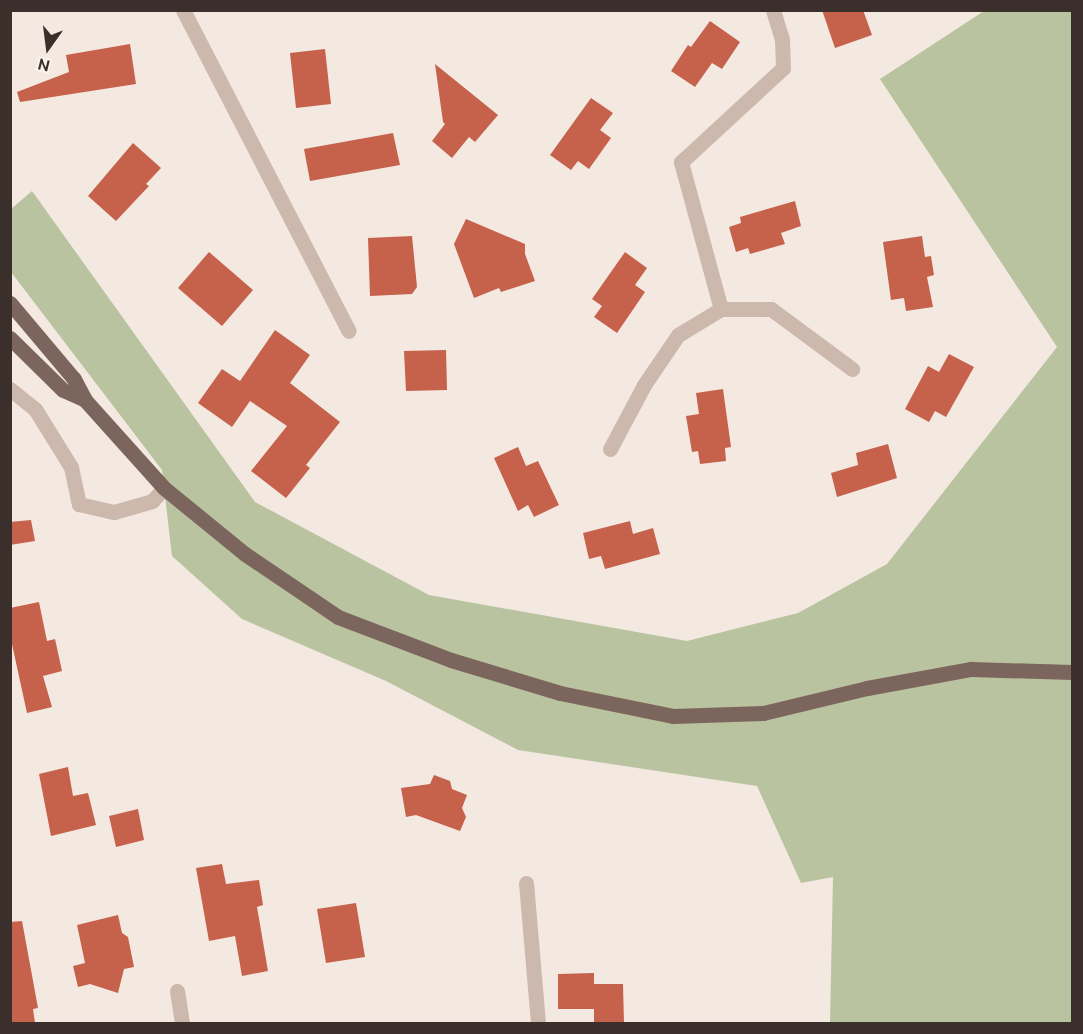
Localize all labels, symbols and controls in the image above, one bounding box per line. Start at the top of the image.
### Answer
north arrow [18,18,78,78]
text: N [36,55,52,76]

